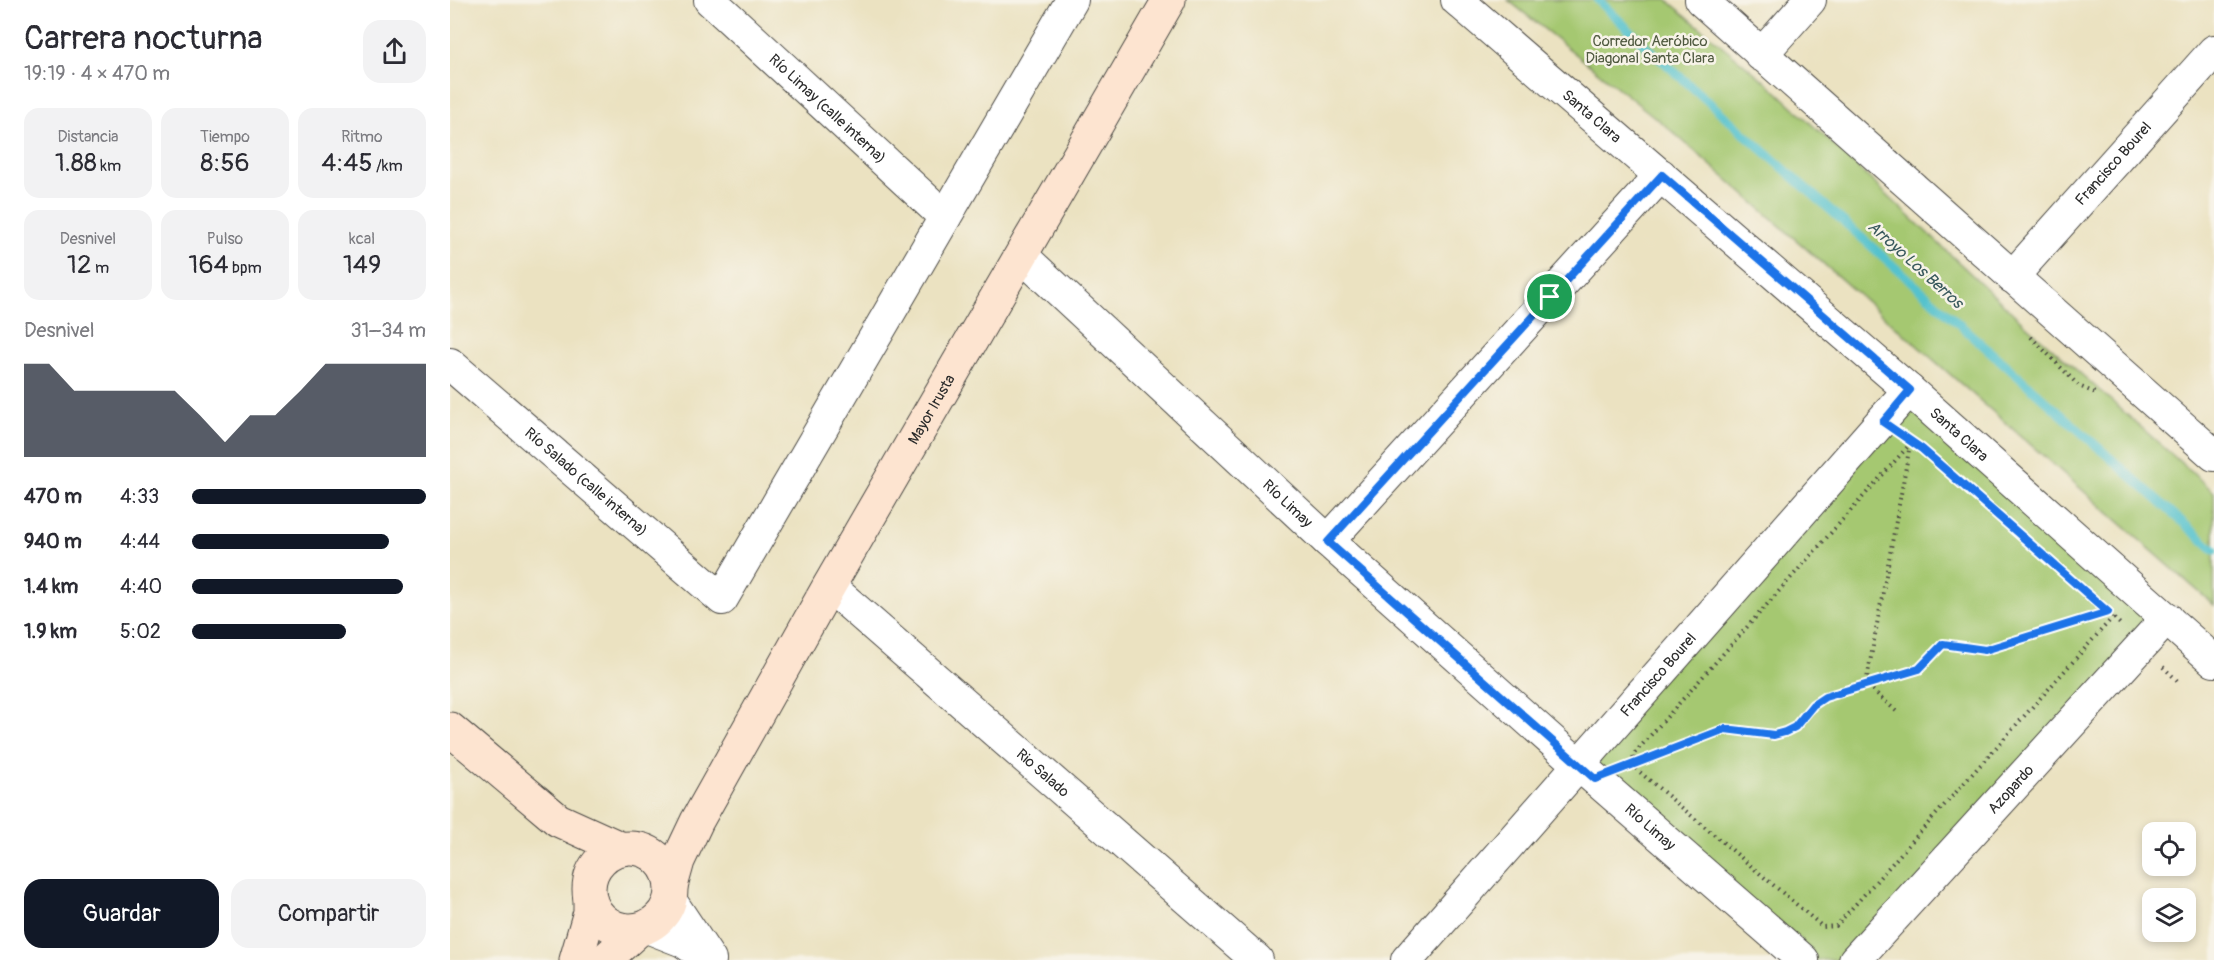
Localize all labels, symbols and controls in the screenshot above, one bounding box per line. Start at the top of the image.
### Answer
text: Carrera nocturna [24,18,263,59]
button: share [363,20,426,83]
park label: Corredor Aeróbico Diagonal Santa Clara [1586,32,1714,68]
street label: Río Limay (calle interna) [765,50,890,168]
text: 19:19 · 4 × 470 m [24,61,170,86]
street label: Santa Clara [1558,86,1625,147]
street label: Francisco Bourel [2071,118,2156,210]
text: Distancia [58,127,118,147]
text: Tiempo [200,127,250,147]
text: Ritmo [341,127,383,147]
text: 1.88 [55,147,97,179]
text: 8:56 [200,147,250,179]
text: 4:45 [321,147,373,179]
text: km [97,156,121,176]
text: /km [373,156,403,176]
water label: Arroyo Los Berros [1864,217,1968,314]
text: Desnivel [60,229,116,249]
text: Pulso [207,229,243,249]
text: kcal [349,229,375,249]
text: 12 [67,249,92,281]
text: 164 [188,249,229,281]
text: 149 [343,249,381,281]
text: m [92,258,109,278]
text: bpm [229,258,262,278]
pin [1524,271,1575,322]
icon: arrive [1533,280,1566,313]
text: Desnivel [24,318,94,343]
text: 31–34 m [350,318,426,343]
street label: Mayor Irusta [904,371,960,448]
street label: Santa Clara [1925,404,1992,466]
street label: Río Salado (calle interna) [520,424,651,540]
street label: Río Limay [1258,476,1317,532]
text: 470 m [24,484,82,509]
text: 4:33 [120,484,159,509]
text: 940 m [24,529,82,554]
text: 4:44 [120,529,160,554]
text: 1.4 km [24,574,78,599]
text: 4:40 [120,574,162,599]
text: 1.9 km [24,619,77,644]
text: 5:02 [120,619,161,644]
street label: Francisco Bourel [1617,629,1701,721]
street label: Rio Salado [1012,745,1073,801]
street label: Azopardo [1984,761,2038,818]
street label: Río Limay [1620,800,1680,855]
map controls [2142,822,2196,942]
button: locate [2142,822,2196,876]
button: Guardar [24,879,219,948]
button: Compartir [231,879,426,948]
button: layers [2142,888,2196,942]

